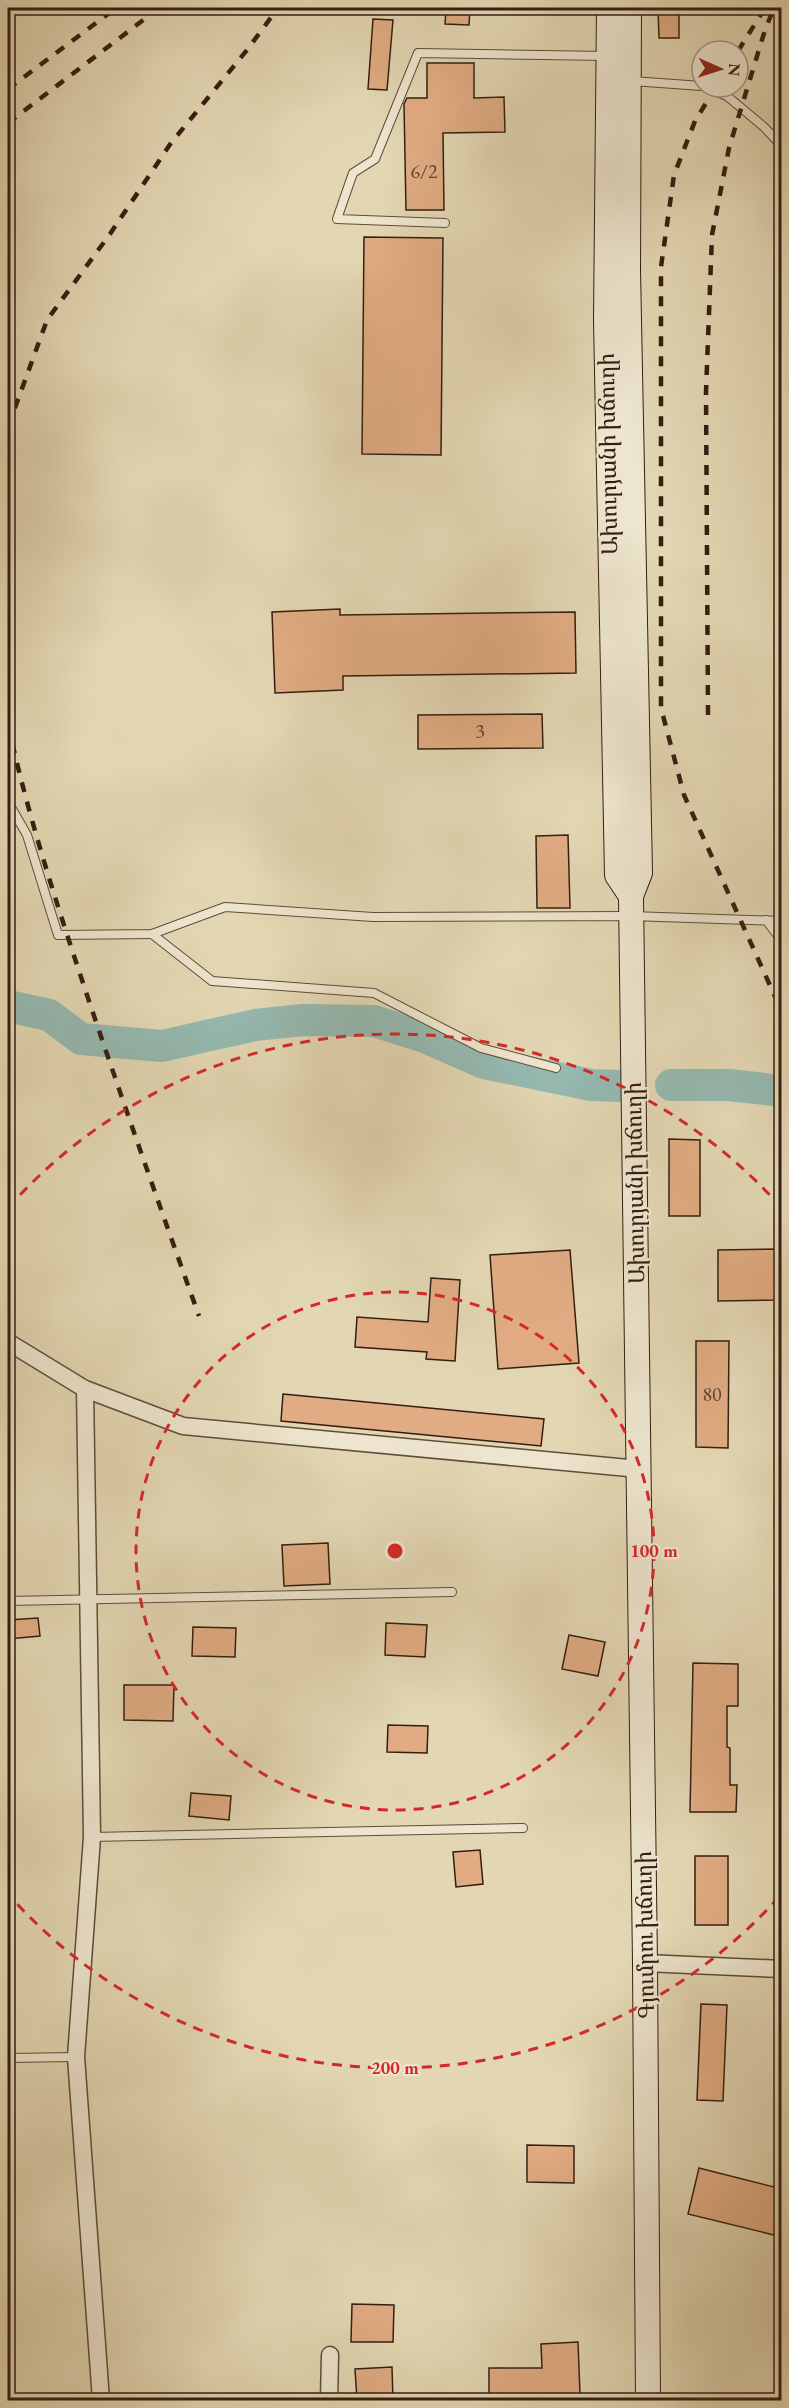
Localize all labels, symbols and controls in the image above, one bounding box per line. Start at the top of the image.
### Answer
north arrow [690,39,750,99]
text: N [724,63,745,77]
house number: 6/2 [410,158,438,184]
street label: Ախուրյանի խճուղի [592,353,624,555]
house number: 3 [475,718,485,744]
street label: Ախուրյանի խճուղի [619,1082,651,1284]
house number: 80 [702,1381,722,1407]
text: 100 m [630,1539,678,1562]
centre of rings [385,1541,405,1561]
street label: Գյումրու խճուղի [629,1851,661,2019]
text: 200 m [371,2056,419,2079]

